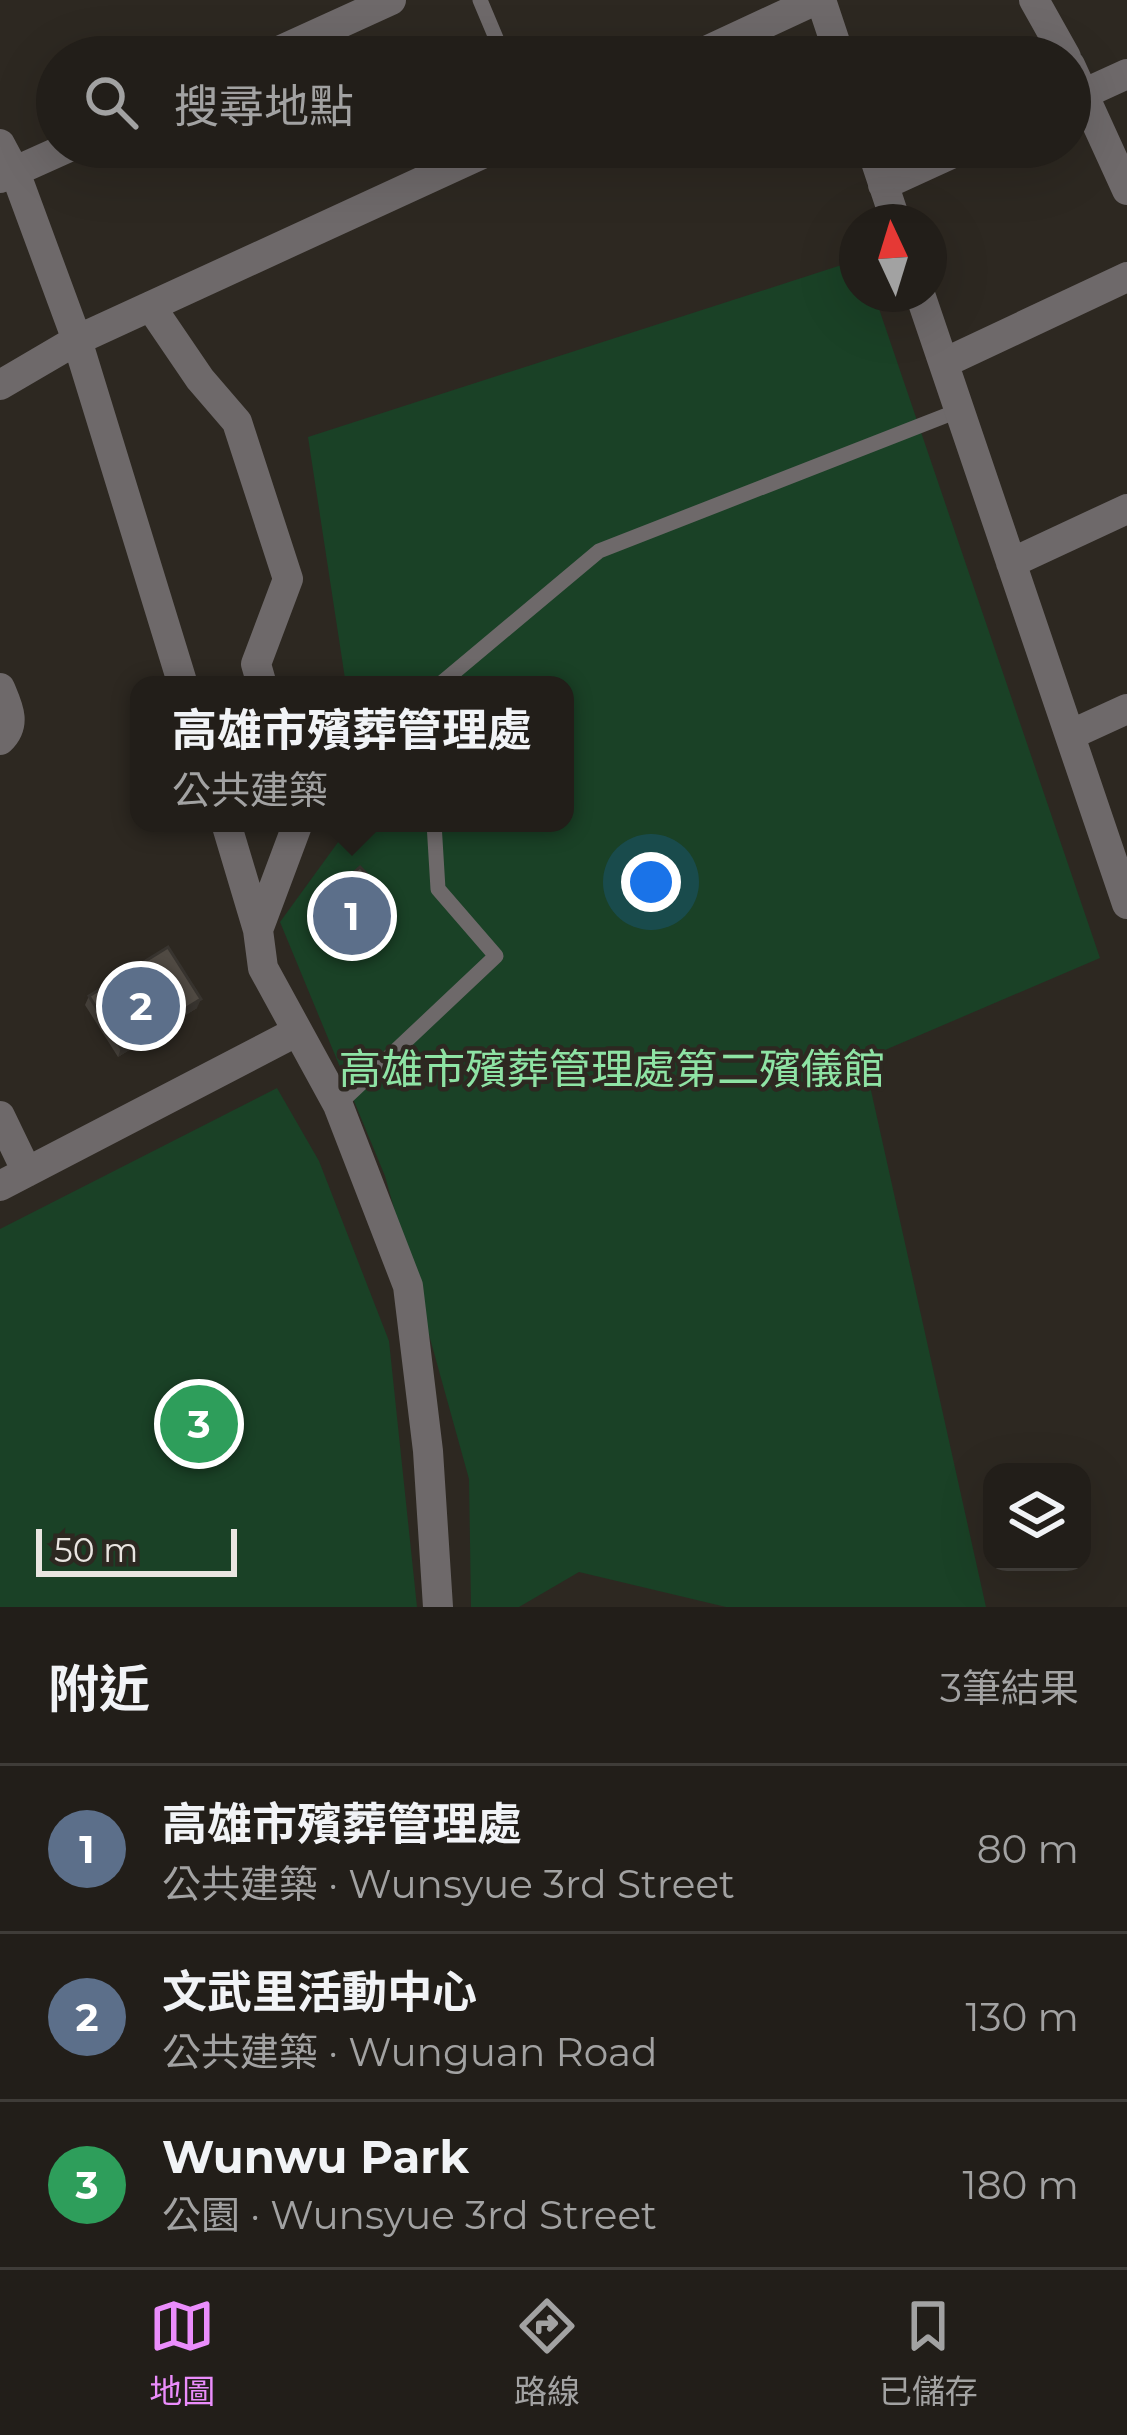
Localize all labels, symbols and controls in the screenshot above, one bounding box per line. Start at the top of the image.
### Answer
search box [36,36,1091,168]
icon: search [78,69,144,135]
text: 搜尋地點 [174,78,354,133]
north arrow [839,204,947,312]
popup [130,676,574,832]
text: 高雄市殯葬管理處 [172,702,532,757]
text: 公共建築 [172,766,328,814]
your location [621,852,681,912]
pin: 1 [313,871,391,961]
pin: 2 [102,961,180,1051]
park label: 高雄市殯葬管理處第二殯儀館 [339,1043,885,1095]
pin: 3 [160,1379,238,1469]
map controls [983,1463,1091,1571]
button: layers [983,1463,1091,1571]
scale bar [36,1523,237,1576]
text: 50 m [54,1530,138,1570]
text: 附近 [48,1658,150,1720]
text: 3筆結果 [940,1664,1079,1712]
text: 高雄市殯葬管理處 [162,1796,522,1851]
text: 1 [79,1825,95,1873]
text: 80 m [977,1825,1079,1873]
text: 公共建築 · Wunsyue 3rd Street [162,1860,735,1908]
text: 文武里活動中心 [162,1964,477,2019]
text: 2 [75,1993,99,2041]
text: 130 m [966,1993,1079,2041]
text: 公共建築 · Wunguan Road [162,2028,657,2076]
text: Wunwu Park [162,2129,469,2184]
text: 3 [75,2161,99,2209]
text: 180 m [963,2161,1079,2209]
text: 公園 · Wunsyue 3rd Street [162,2191,657,2239]
tab: 地圖 [149,2293,215,2413]
tab: 路線 [514,2293,580,2413]
tab: 已儲存 [879,2293,978,2413]

